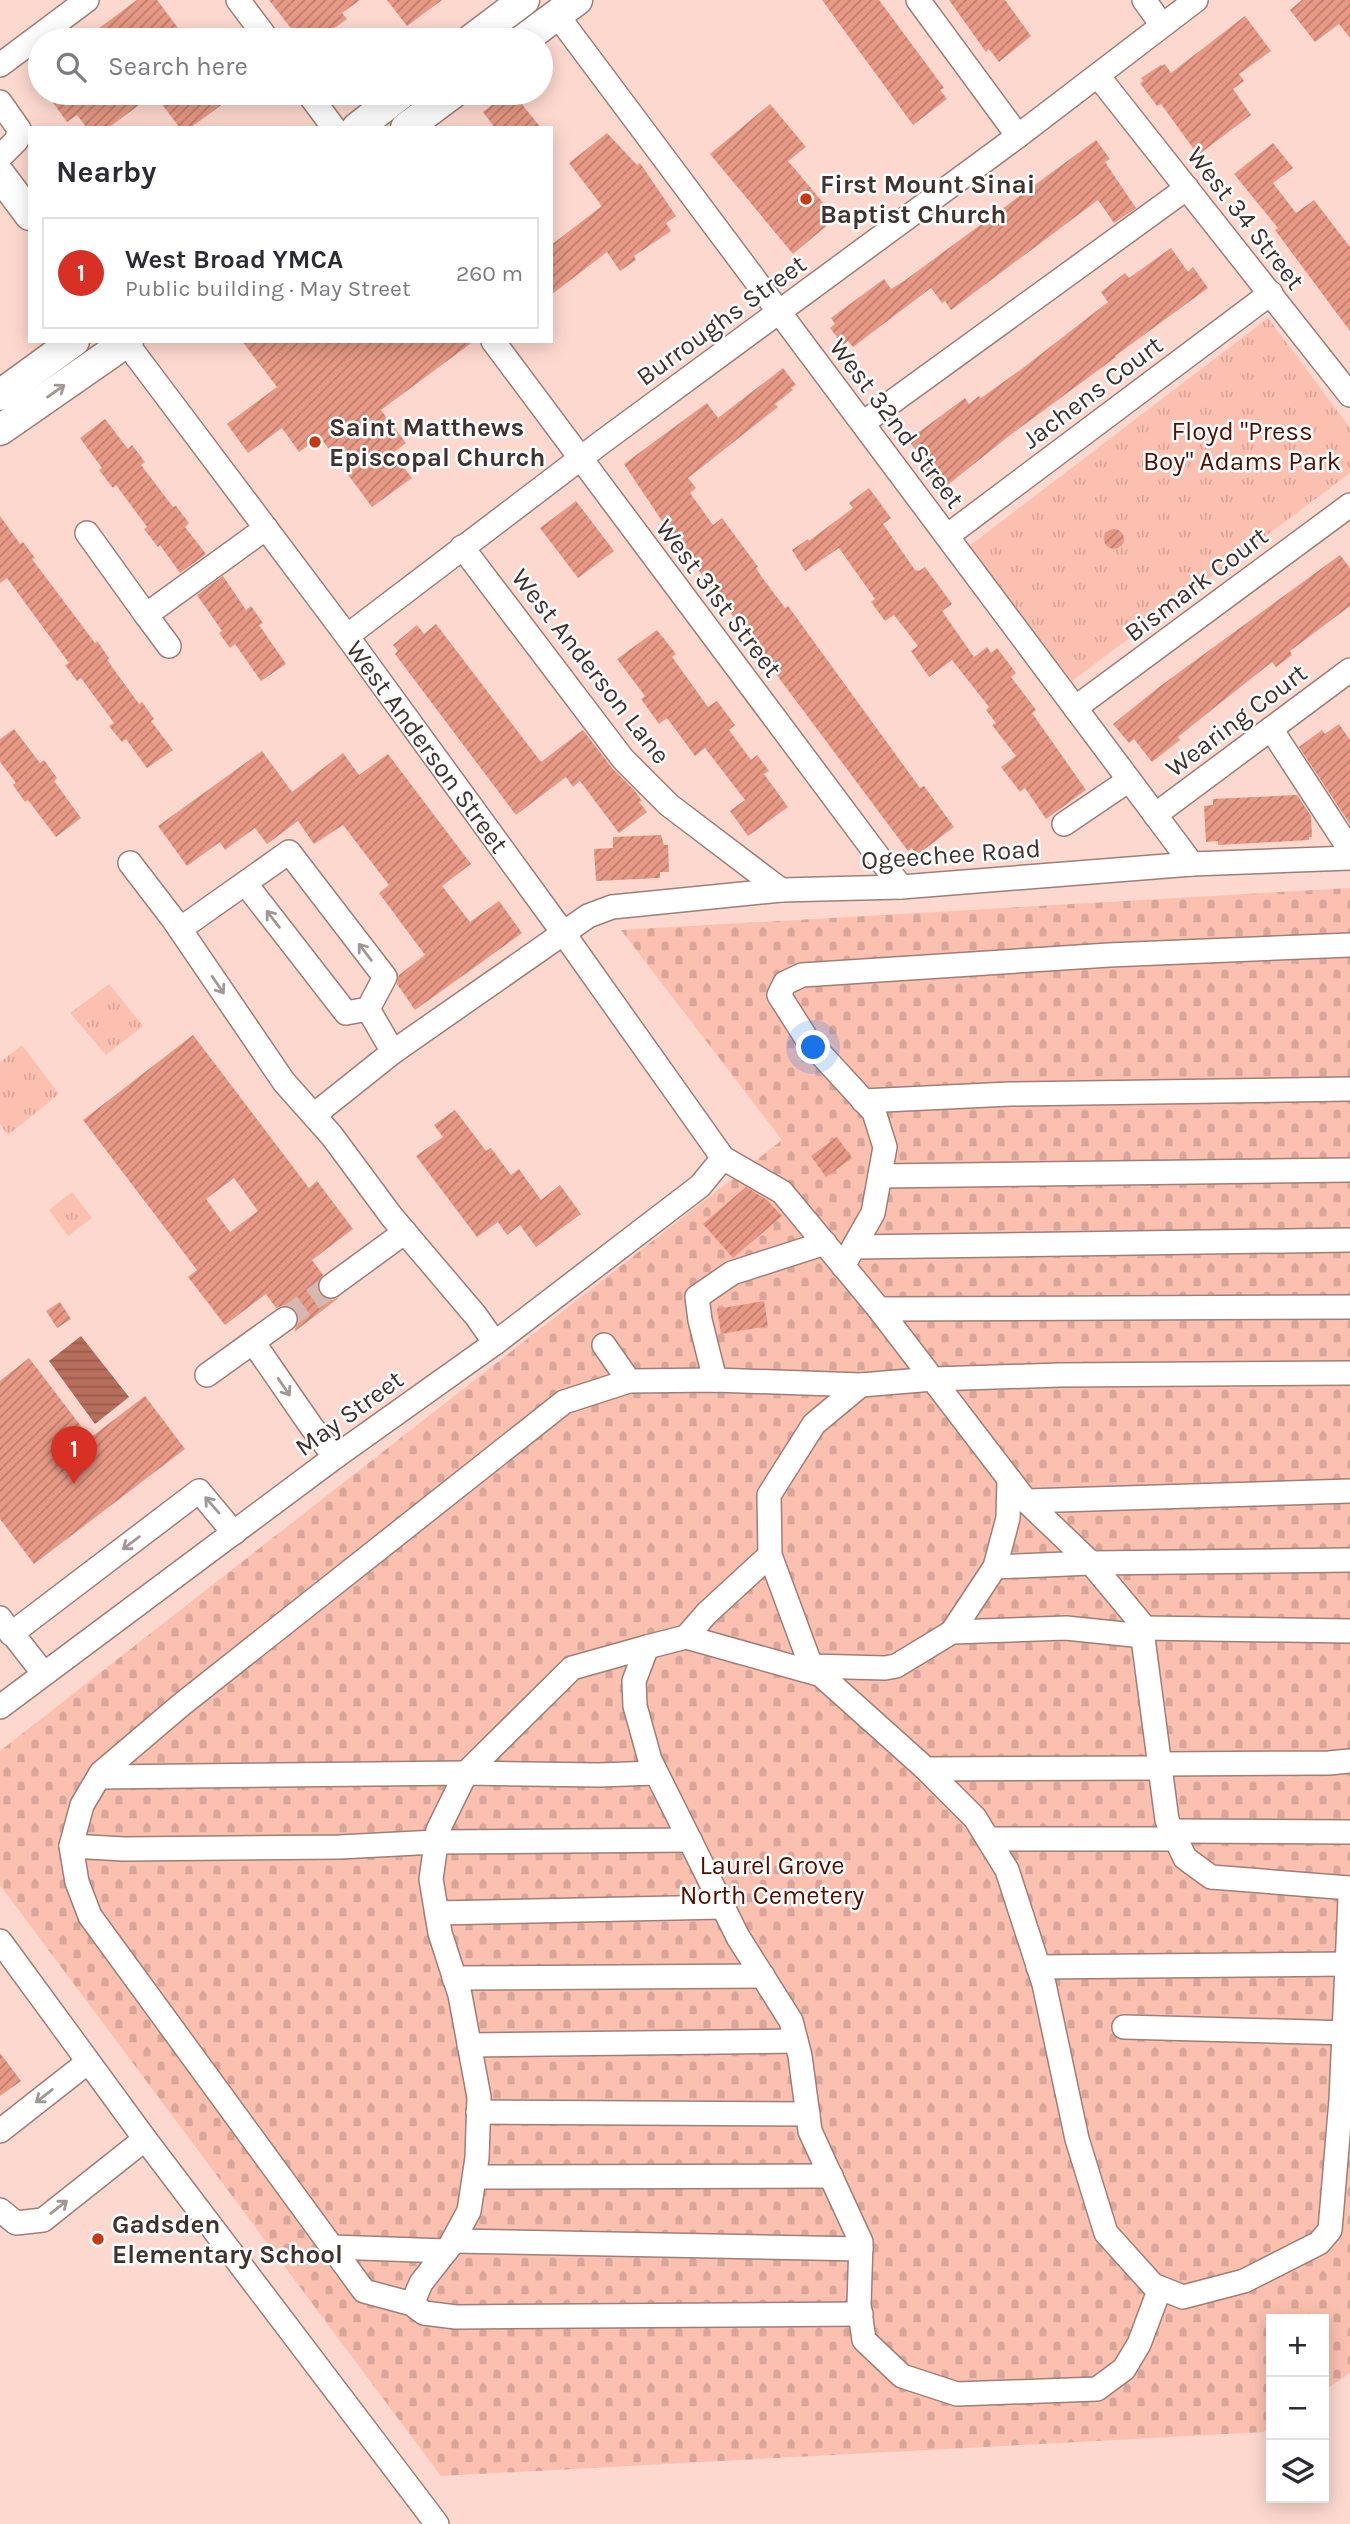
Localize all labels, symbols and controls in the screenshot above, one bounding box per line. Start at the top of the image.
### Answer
search box [28,28,553,105]
icon: search [52,48,90,86]
text: Search here [108,51,248,82]
street label: West 34 Street [1180,141,1311,296]
text: Nearby [56,154,156,190]
place label: First Mount Sinai Baptist Church [820,169,1035,230]
marker: First Mount Sinai Baptist Church [798,191,814,207]
text: West Broad YMCA [125,244,343,275]
street label: Burroughs Street [630,248,812,392]
text: 1 [77,260,85,287]
text: 260 m [456,260,523,287]
text: Public building · May Street [125,275,411,302]
street label: Jachens Court [1016,329,1169,455]
street label: West 32nd Street [823,332,971,514]
one-way arrow [46,384,65,398]
place label: Saint Matthews Episcopal Church [329,412,546,473]
park label: Floyd "Press Boy" Adams Park [1143,416,1341,477]
marker: Saint Matthews Episcopal Church [307,434,323,450]
street label: West 31st Street [649,513,788,684]
street label: Bismark Court [1118,520,1274,648]
street label: West Anderson Lane [505,562,677,770]
street label: West Anderson Street [339,635,515,859]
street label: Wearing Court [1160,657,1313,784]
street label: Ogeechee Road [860,833,1042,876]
one-way arrow [265,910,280,928]
one-way arrow [358,943,373,962]
one-way arrow [211,975,225,994]
your location [796,1030,830,1064]
street label: May Street [289,1364,410,1463]
one-way arrow [277,1377,291,1396]
pin: 1 [51,1426,97,1484]
one-way arrow [204,1496,220,1514]
one-way arrow [122,1535,141,1550]
park label: Laurel Grove North Cemetery [680,1850,864,1911]
one-way arrow [35,2089,54,2104]
one-way arrow [49,2200,68,2215]
place label: Gadsden Elementary School [112,2209,343,2270]
marker: Gadsden Elementary School [90,2231,106,2247]
map controls [1266,2314,1329,2503]
button: + [1266,2314,1329,2377]
button: − [1266,2377,1329,2440]
button: layers [1266,2440,1329,2503]

